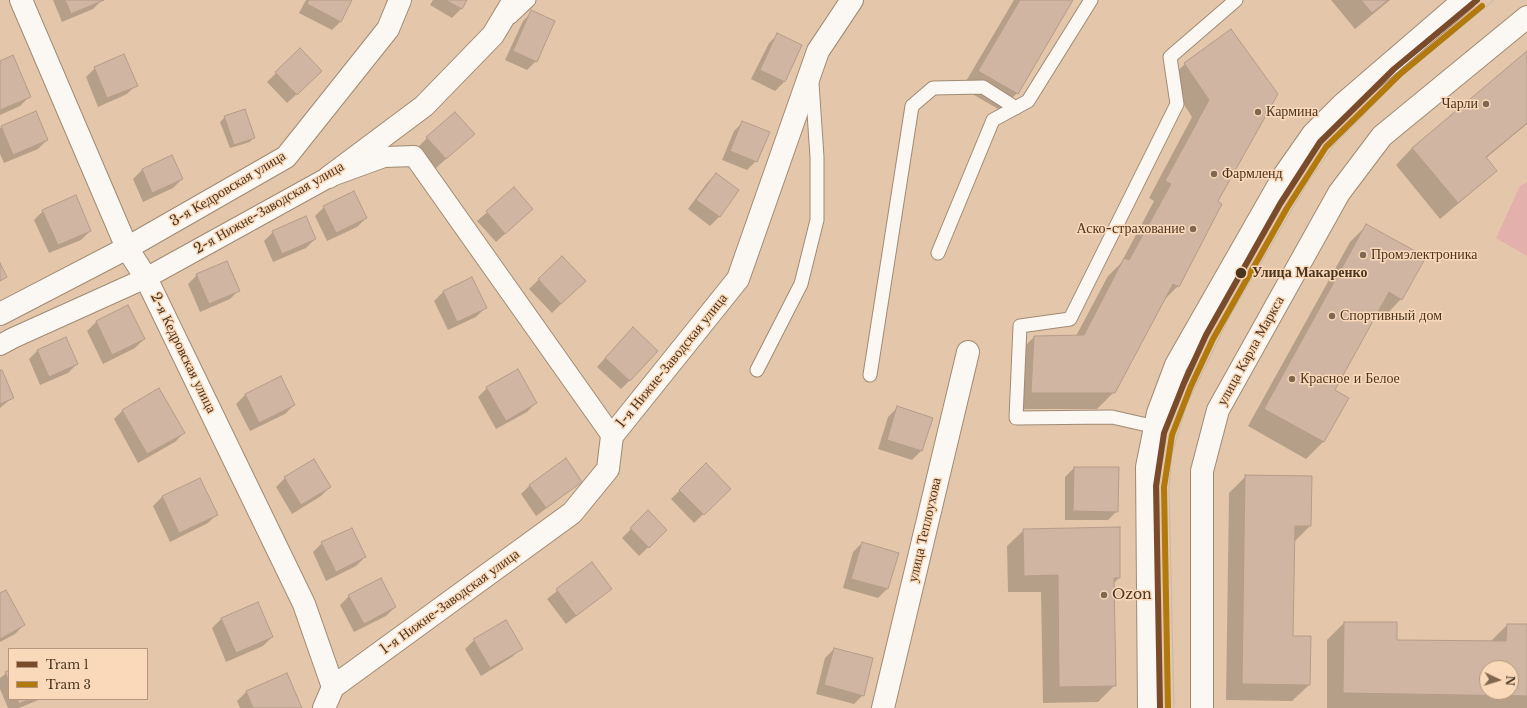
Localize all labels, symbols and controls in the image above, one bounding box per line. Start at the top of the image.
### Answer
place label: Чарли [1441,96,1478,112]
marker: Чарли [1481,99,1491,109]
place label: Кармина [1266,104,1318,120]
marker: Кармина [1253,107,1263,117]
street label: 3-я Кедровская улица [167,148,289,230]
street label: 2-я Нижне-Заводская улица [191,158,347,258]
place label: Фармленд [1222,166,1283,182]
marker: Фармленд [1209,169,1219,179]
place label: Аско-страхование [1076,221,1185,237]
marker: Аско-страхование [1188,224,1198,234]
place label: Промэлектроника [1371,247,1478,263]
marker: Промэлектроника [1358,250,1368,260]
place label: Улица Макаренко [1252,265,1367,281]
marker: Улица Макаренко [1234,266,1248,280]
street label: 2-я Кедровская улица [146,290,220,416]
street label: 1-я Нижне-Заводская улица [613,290,731,432]
street label: улица Карла Маркса [1214,293,1288,409]
place label: Спортивный дом [1340,308,1442,324]
marker: Спортивный дом [1327,311,1337,321]
place label: Красное и Белое [1300,371,1400,387]
marker: Красное и Белое [1287,374,1297,384]
street label: улица Теплоухова [905,476,945,584]
street label: 1-я Нижне-Заводская улица [377,546,523,658]
place label: Ozon [1112,587,1152,603]
marker: Ozon [1099,590,1109,600]
legend [8,648,148,700]
text: Tram 1 [46,657,89,672]
north arrow [1479,660,1519,700]
text: N [1503,675,1517,686]
text: Tram 3 [46,677,91,692]

